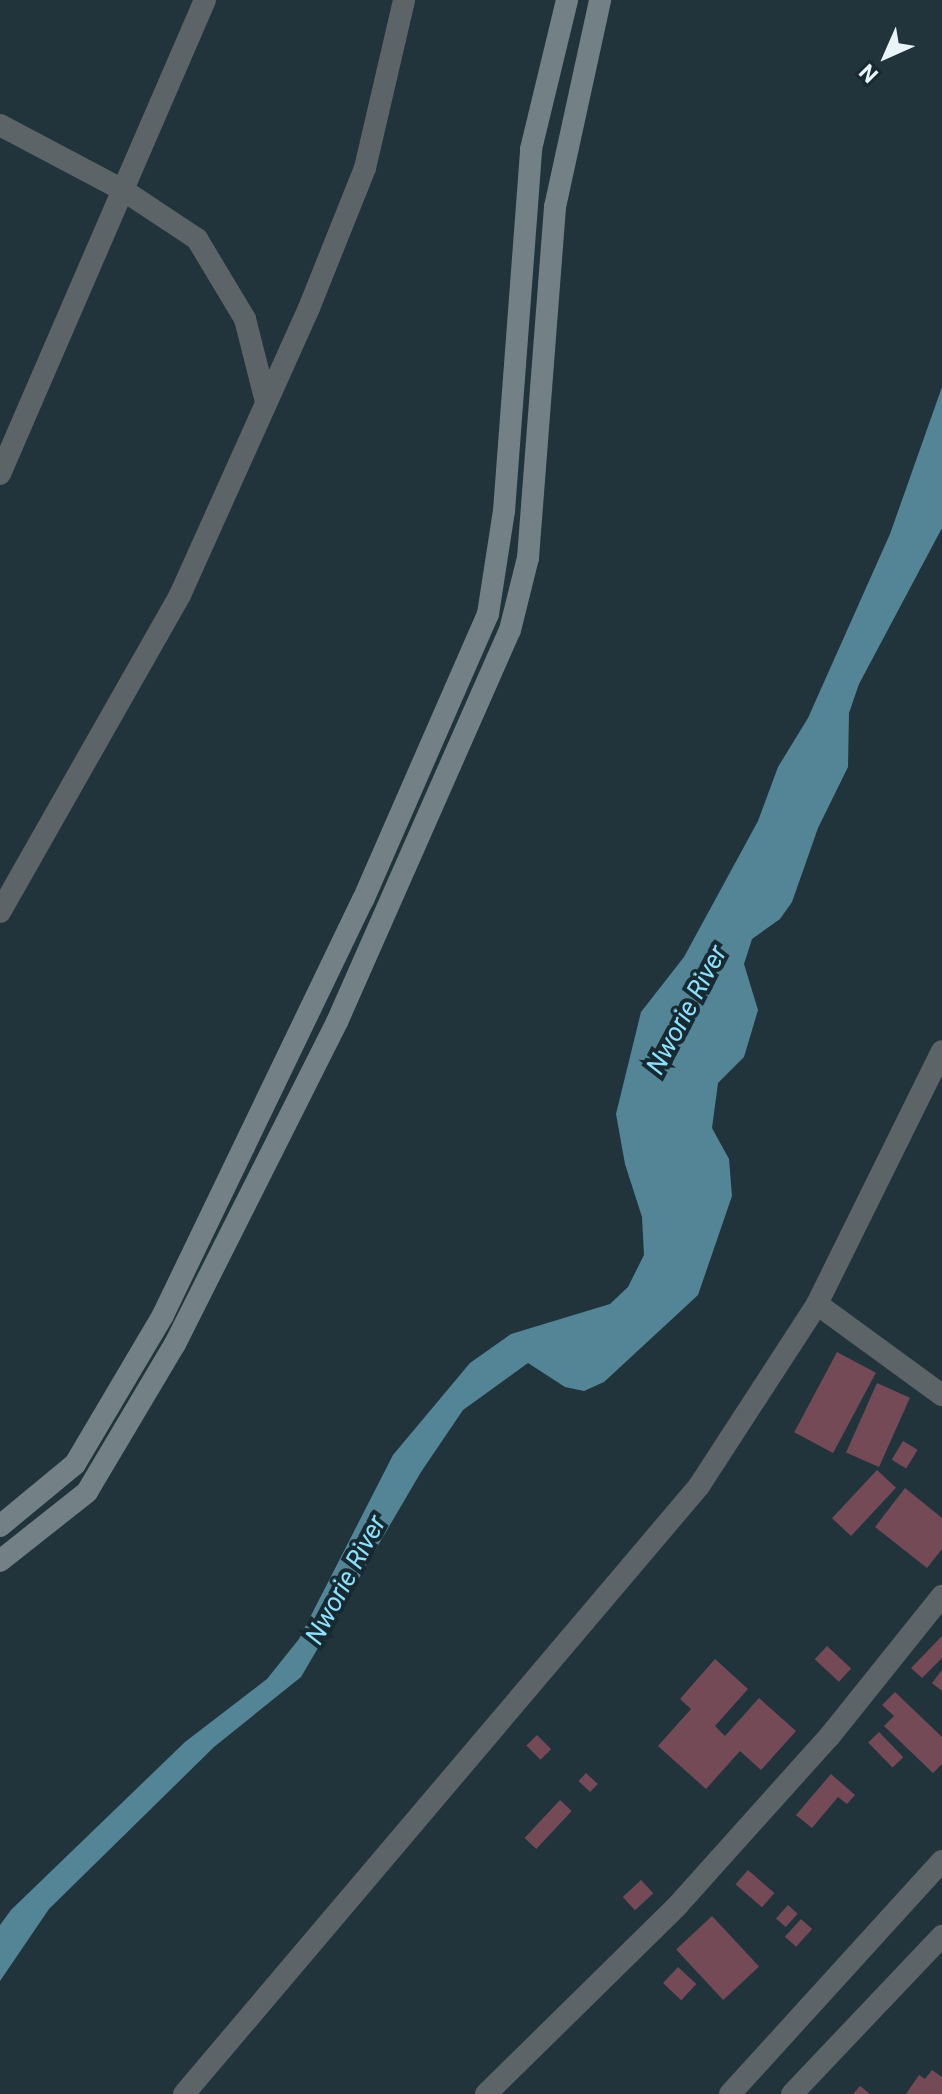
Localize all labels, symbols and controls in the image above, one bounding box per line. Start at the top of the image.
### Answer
north arrow [846,16,926,96]
text: N [854,59,883,88]
water label: Nworie River [640,940,734,1080]
water label: Nworie River [299,1510,393,1650]

